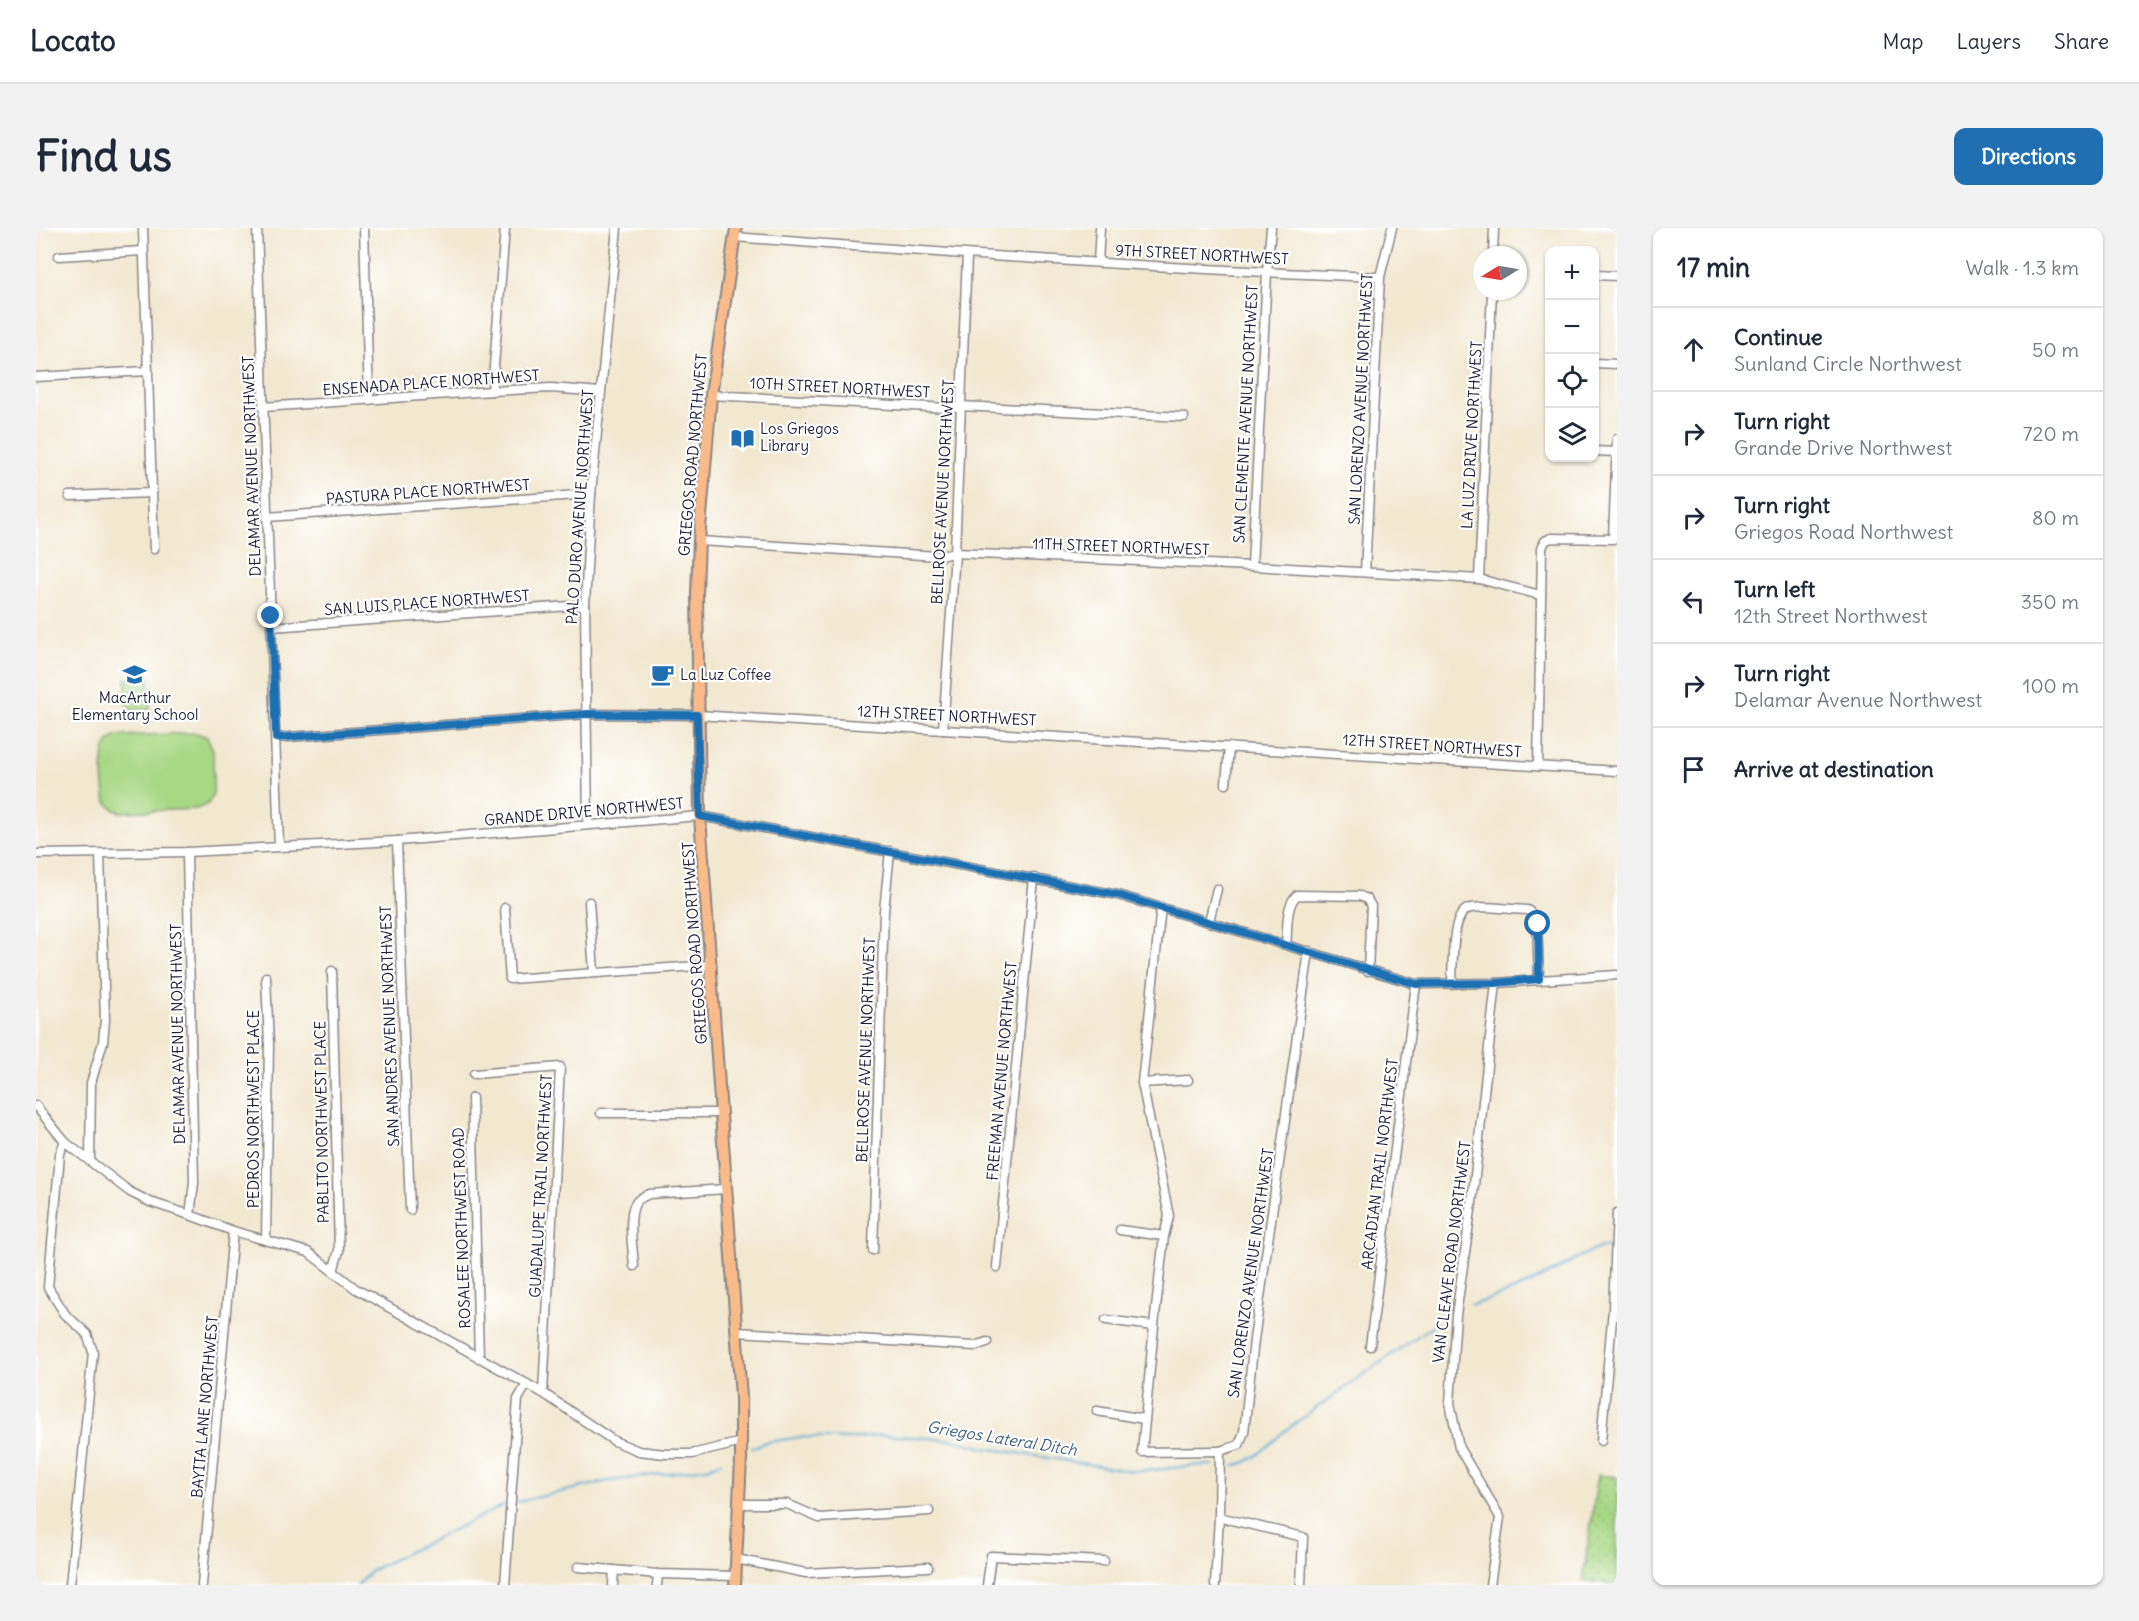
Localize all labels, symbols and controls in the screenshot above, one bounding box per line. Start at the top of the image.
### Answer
text: Locato [30,23,116,59]
text: Map [1883,28,1923,55]
text: Layers [1956,28,2021,55]
text: Share [2054,28,2109,55]
button: Directions [1954,128,2103,185]
text: Find us [36,130,172,182]
street label: 9TH STREET NORTHWEST [1115,240,1289,269]
north arrow [1473,246,1527,300]
map controls [1545,246,1599,462]
button: + [1545,246,1599,300]
text: 17 min [1677,251,1750,284]
text: Walk · 1.3 km [1965,255,2079,280]
street label: SAN LORENZO AVENUE NORTHWEST [1344,273,1377,525]
street label: SAN CLEMENTE AVENUE NORTHWEST [1229,284,1262,544]
button: − [1545,300,1599,354]
text: Continue [1734,323,1823,351]
icon: ahead [1677,333,1710,366]
text: 50 m [2032,337,2079,362]
street label: LA LUZ DRIVE NORTHWEST [1457,340,1486,529]
text: Sunland Circle Northwest [1734,351,1962,376]
street label: GRIEGOS ROAD NORTHWEST [674,353,711,557]
button: locate [1545,354,1599,408]
street label: DELAMAR AVENUE NORTHWEST [238,355,265,577]
street label: ENSENADA PLACE NORTHWEST [322,365,540,400]
street label: 10TH STREET NORTHWEST [749,373,931,402]
street label: BELLROSE AVENUE NORTHWEST [927,379,958,605]
street label: PALO DURO AVENUE NORTHWEST [562,389,597,625]
text: Turn right [1734,407,1830,435]
button: layers [1545,408,1599,462]
icon: right [1677,417,1710,450]
place label: Los Griegos Library [760,419,839,455]
text: 720 m [2023,421,2079,446]
library icon: Los Griegos Library [729,425,755,451]
text: Grande Drive Northwest [1734,435,1952,460]
street label: PASTURA PLACE NORTHWEST [325,475,531,508]
text: Turn right [1734,491,1830,519]
icon: right [1677,501,1710,534]
text: 80 m [2032,505,2079,530]
text: Griegos Road Northwest [1734,519,1953,544]
street label: 11TH STREET NORTHWEST [1032,534,1210,559]
text: Turn left [1734,575,1815,603]
icon: left [1677,585,1710,618]
street label: SAN LUIS PLACE NORTHWEST [324,586,530,619]
text: 350 m [2021,589,2079,614]
route end [257,602,283,628]
text: 12th Street Northwest [1734,603,1928,628]
text: Turn right [1734,659,1830,687]
school or university icon: MacArthur Elementary School [122,661,148,687]
cafe icon: La Luz Coffee [649,662,675,688]
place label: La Luz Coffee [680,665,771,684]
icon: right [1677,669,1710,702]
text: 100 m [2022,673,2079,698]
text: Delamar Avenue Northwest [1734,687,1982,712]
place label: MacArthur Elementary School [72,688,198,724]
street label: 12TH STREET NORTHWEST [857,701,1037,730]
street label: 12TH STREET NORTHWEST [1342,730,1522,761]
icon: arrive [1677,753,1710,786]
text: Arrive at destination [1734,755,1934,783]
street label: GRANDE DRIVE NORTHWEST [483,793,685,830]
street label: GRIEGOS ROAD NORTHWEST [678,841,711,1045]
street label: SAN ANDRES AVENUE NORTHWEST [376,905,403,1147]
route start [1524,910,1550,936]
street label: DELAMAR AVENUE NORTHWEST [166,923,189,1145]
street label: BELLROSE AVENUE NORTHWEST [852,937,879,1163]
street label: FREEMAN AVENUE NORTHWEST [982,960,1021,1181]
street label: PEDROS NORTHWEST PLACE [244,1009,263,1208]
street label: PABLITO NORTHWEST PLACE [310,1020,333,1223]
street label: ARCADIAN TRAIL NORTHWEST [1357,1057,1402,1271]
street label: GUADALUPE TRAIL NORTHWEST [525,1073,556,1298]
street label: ROSALEE NORTHWEST ROAD [448,1127,475,1329]
street label: VAN CLEAVE ROAD NORTHWEST [1428,1140,1475,1364]
street label: SAN LORENZO AVENUE NORTHWEST [1224,1147,1277,1399]
street label: BAYITA LANE NORTHWEST [187,1315,222,1499]
water label: Griegos Lateral Ditch [926,1416,1079,1460]

